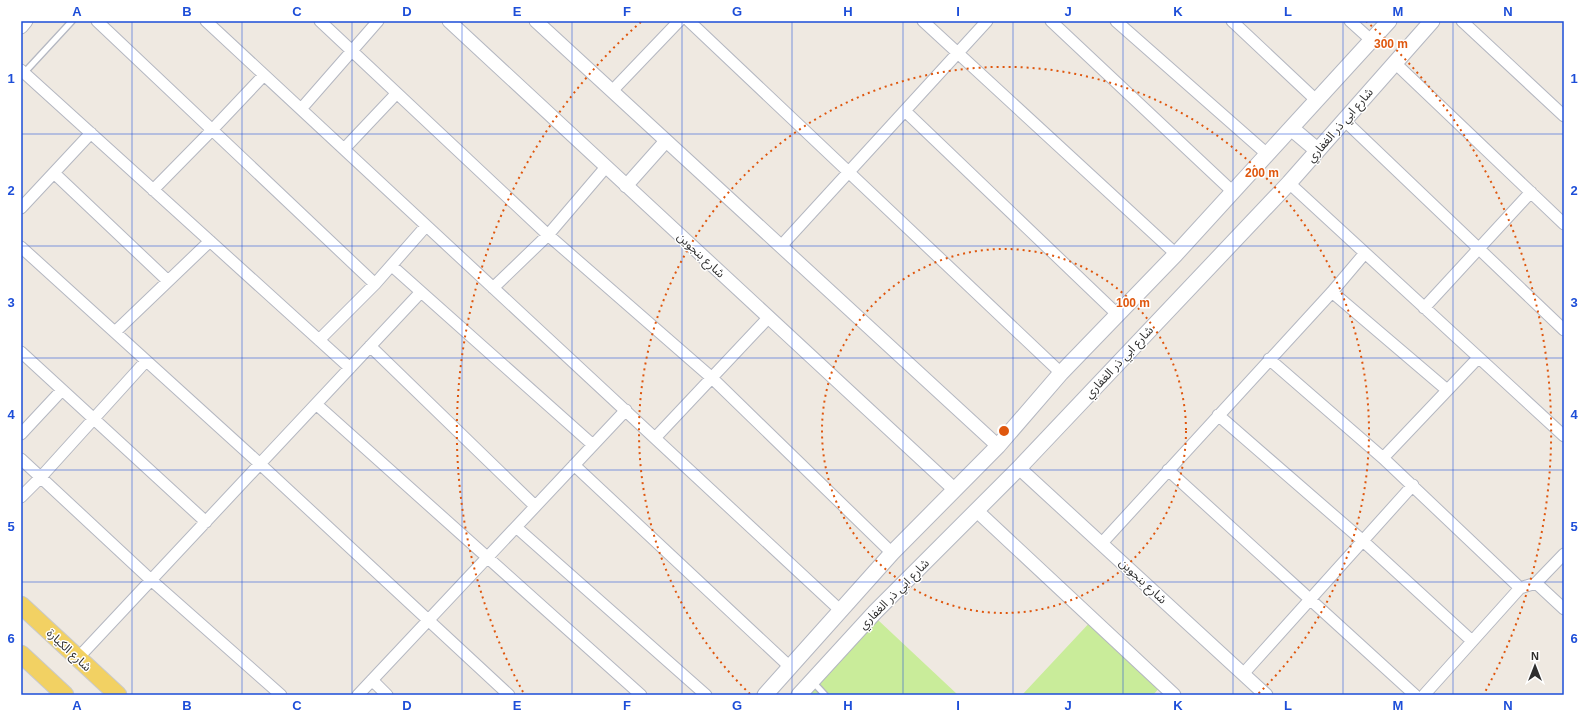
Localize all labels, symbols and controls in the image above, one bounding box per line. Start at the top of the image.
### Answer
text: A [72,4,82,19]
text: B [182,4,192,19]
text: C [292,4,302,19]
text: D [402,4,412,19]
text: E [513,4,522,19]
text: F [623,4,631,19]
text: G [732,4,742,19]
text: H [843,4,853,19]
text: I [956,4,960,19]
text: J [1064,4,1072,19]
text: K [1173,4,1183,19]
text: L [1284,4,1292,19]
text: M [1393,4,1403,19]
text: N [1503,4,1513,19]
text: 300 m [1374,37,1408,51]
text: 1 [7,71,15,86]
text: 1 [1570,71,1578,86]
street label: شارع ابي ذر الغفاري [1304,85,1378,167]
text: 200 m [1245,166,1279,180]
text: 2 [7,183,15,198]
text: 2 [1570,183,1578,198]
street label: شارع بنجوين [673,230,728,282]
text: 3 [7,295,15,310]
text: 3 [1570,295,1578,310]
text: 100 m [1116,296,1150,310]
street label: شارع ابي ذر الغفاري [1082,323,1158,403]
text: 4 [7,407,15,422]
text: 4 [1570,407,1578,422]
centre of rings [997,424,1011,438]
text: 5 [7,519,15,534]
text: 5 [1570,519,1578,534]
street label: شارع ابي ذر الغفاري [856,556,934,634]
street label: شارع بنجوين [1115,556,1170,608]
street label: شارع الكيارة [43,626,94,676]
text: 6 [7,631,15,646]
text: 6 [1570,631,1578,646]
north arrow [1515,646,1555,686]
text: N [1531,650,1539,662]
text: A [72,698,82,713]
text: B [182,698,192,713]
text: C [292,698,302,713]
text: D [402,698,412,713]
text: E [513,698,522,713]
text: F [623,698,631,713]
text: G [732,698,742,713]
text: H [843,698,853,713]
text: I [956,698,960,713]
text: J [1064,698,1072,713]
text: K [1173,698,1183,713]
text: L [1284,698,1292,713]
text: M [1393,698,1403,713]
text: N [1503,698,1513,713]

